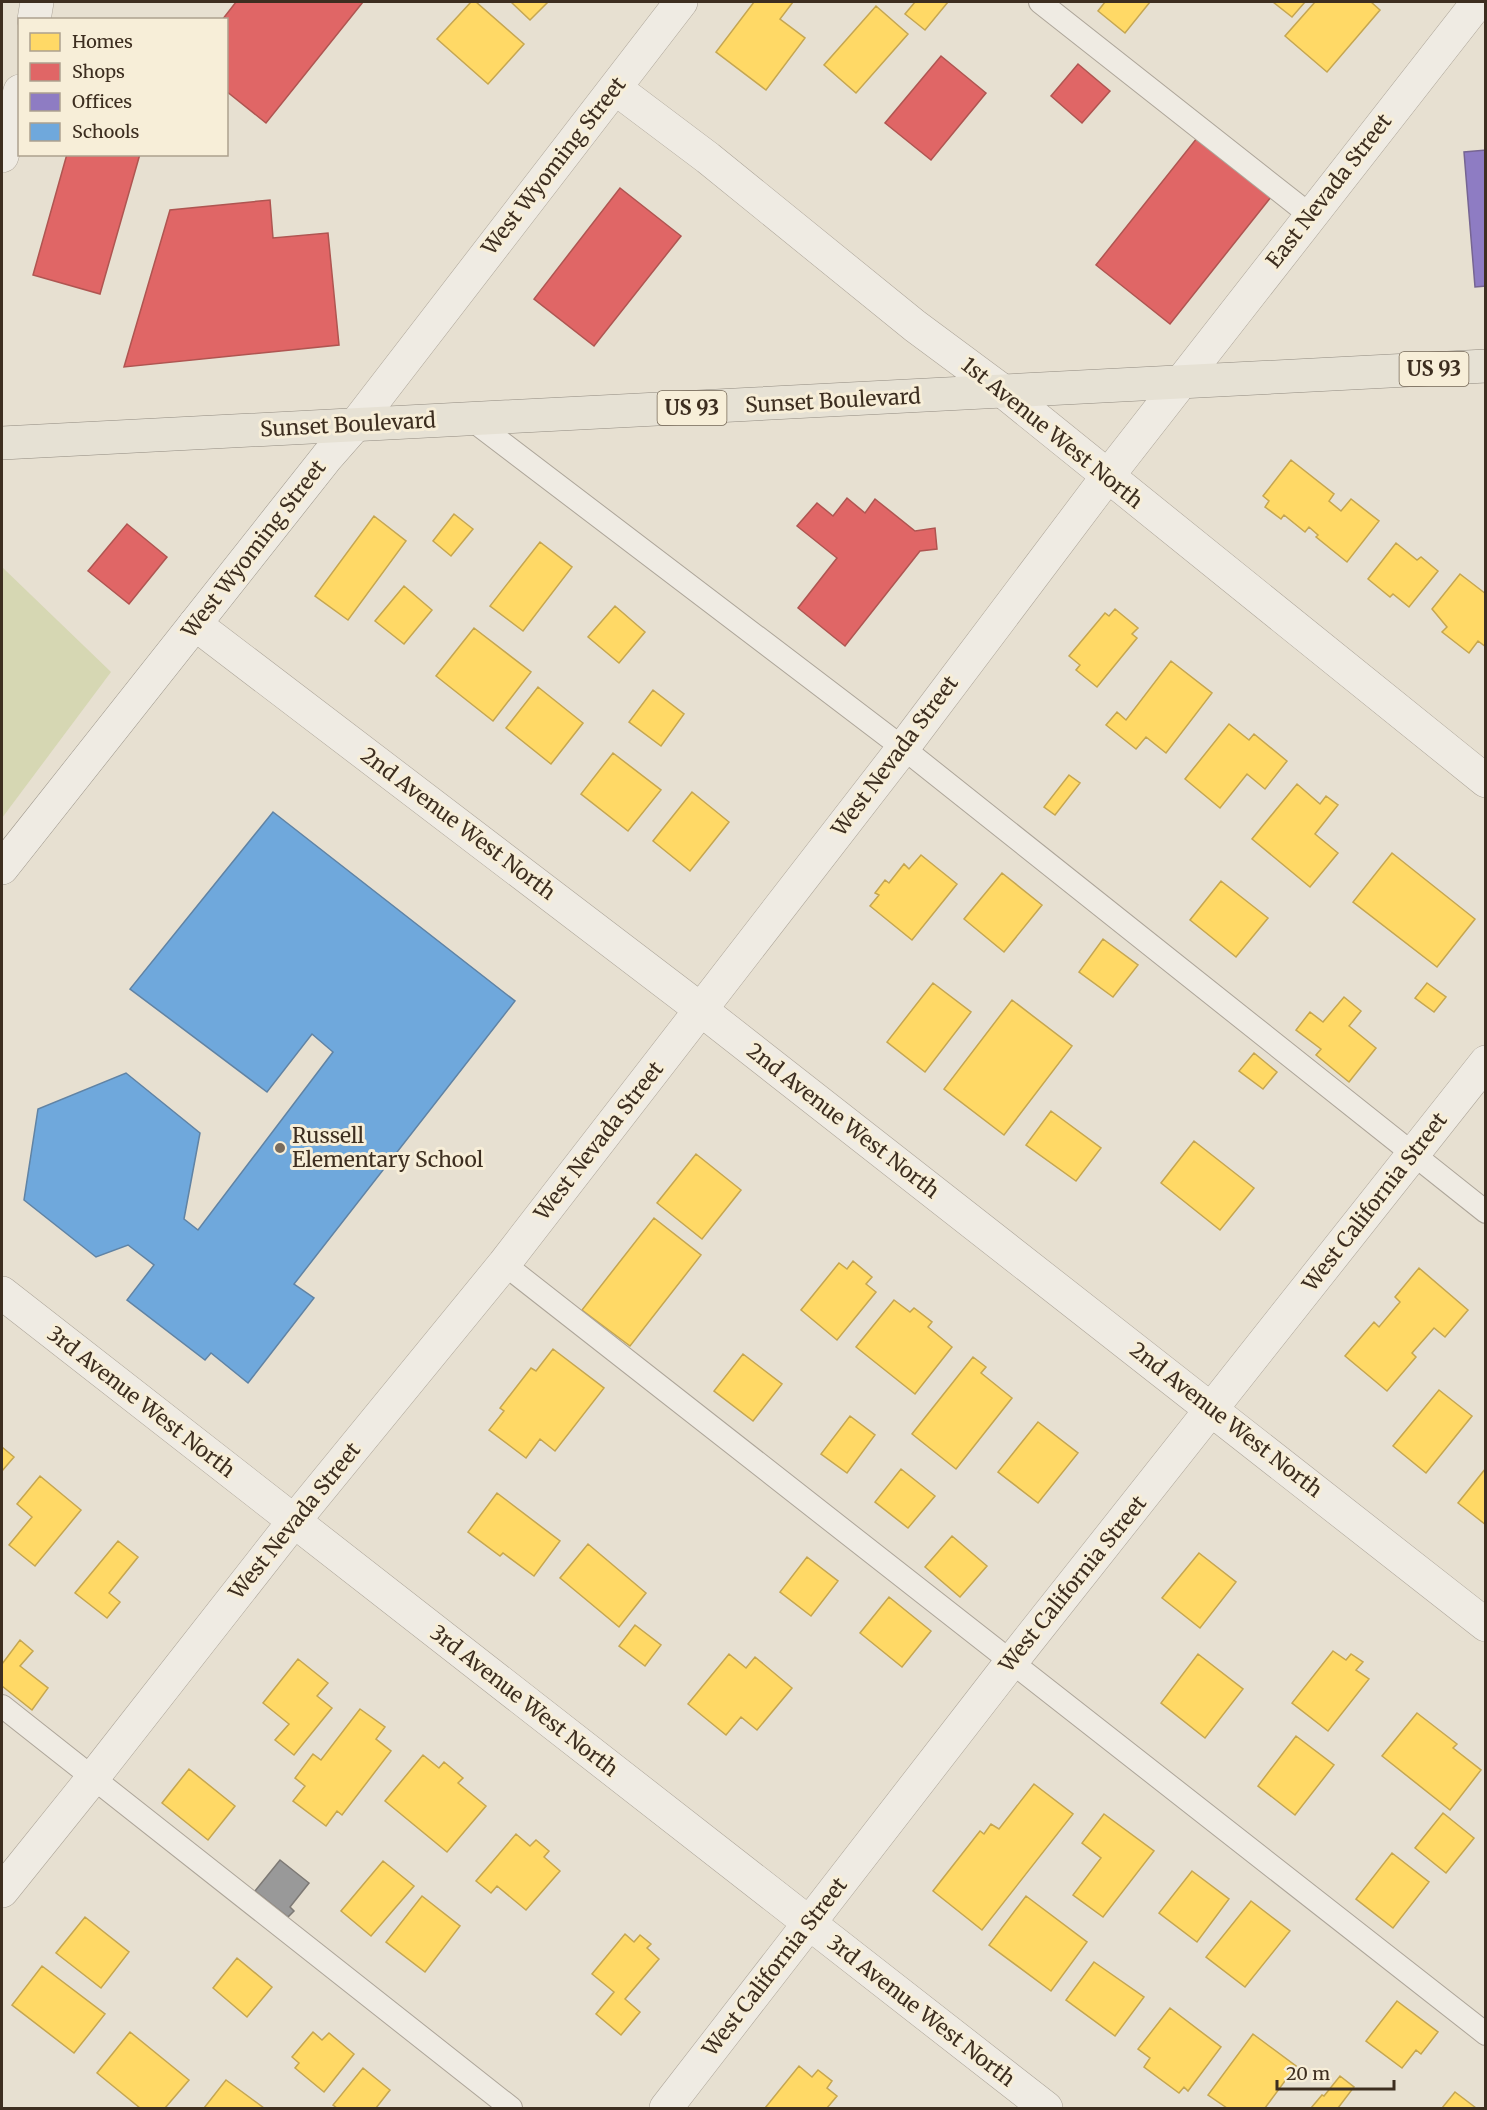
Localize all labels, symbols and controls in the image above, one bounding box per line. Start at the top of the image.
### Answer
legend [18,18,228,156]
text: Homes [72,30,133,53]
text: Shops [72,60,125,83]
street label: West Wyoming Street [475,71,632,261]
text: Offices [72,90,132,113]
street label: East Nevada Street [1260,108,1397,273]
text: Schools [72,120,140,143]
street label: 1st Avenue West North [956,351,1149,514]
road number: US 93 [1400,352,1468,386]
street label: Sunset Boulevard [744,382,922,419]
road number: US 93 [658,391,726,425]
street label: Sunset Boulevard [259,406,437,443]
street label: West Wyoming Street [175,454,332,644]
street label: West Nevada Street [825,670,964,842]
street label: 2nd Avenue West North [356,742,561,906]
street label: 2nd Avenue West North [742,1037,945,1204]
street label: West Nevada Street [528,1056,669,1226]
street label: West California Street [1296,1107,1453,1297]
place label: Russell Elementary School [292,1122,484,1173]
marker: Russell Elementary School [273,1141,287,1155]
street label: 3rd Avenue West North [42,1320,241,1483]
street label: 2nd Avenue West North [1125,1336,1328,1503]
street label: West Nevada Street [222,1437,366,1605]
street label: West California Street [992,1490,1152,1678]
street label: 3rd Avenue West North [425,1619,624,1782]
street label: West California Street [696,1872,853,2062]
street label: 3rd Avenue West North [822,1929,1021,2092]
scale bar [1277,2053,1394,2091]
text: 20 m [1286,2062,1330,2085]

